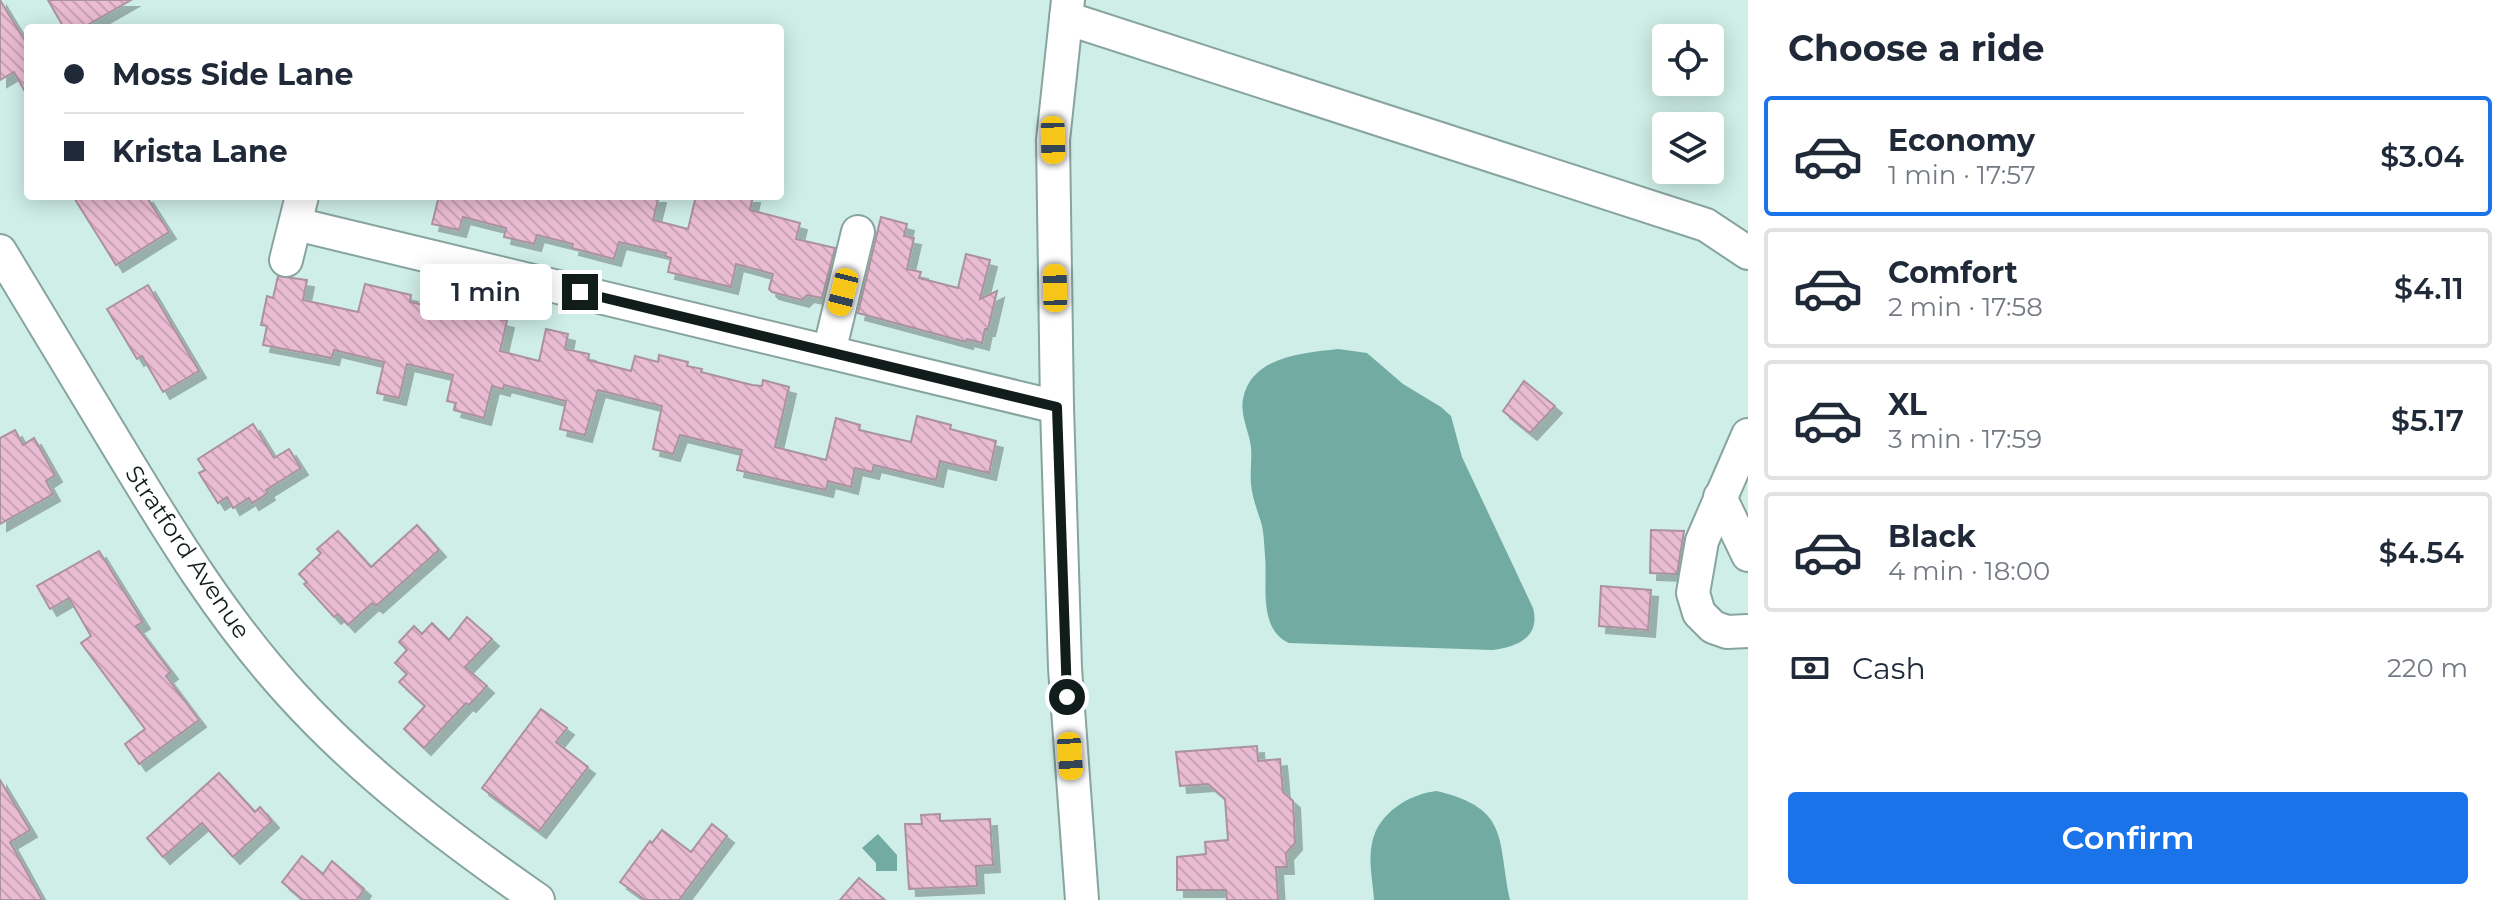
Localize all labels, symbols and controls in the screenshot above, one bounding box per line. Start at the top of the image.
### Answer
map controls [1652,24,1724,184]
button: locate [1652,24,1724,96]
text: Choose a ride [1788,26,2045,70]
text: Moss Side Lane [112,56,354,93]
button: layers [1652,112,1724,184]
car [1041,116,1065,164]
icon: car [1792,120,1864,192]
text: Economy [1888,122,2035,159]
text: Krista Lane [112,133,288,170]
text: $3.04 [2380,138,2464,175]
text: 1 min · 17:57 [1888,159,2036,191]
icon: car [1792,252,1864,324]
text: Comfort [1888,254,2018,291]
callout: 1 min [420,264,552,320]
car [1043,264,1067,312]
car [826,266,860,318]
text: $4.11 [2394,270,2464,307]
route end [562,274,598,310]
text: 1 min [451,276,521,308]
text: 2 min · 17:58 [1888,291,2043,323]
icon: car [1792,384,1864,456]
text: XL [1888,386,1927,423]
text: $5.17 [2391,402,2464,439]
text: 3 min · 17:59 [1888,423,2042,455]
street label: Stratford Avenue [119,460,257,644]
icon: car [1792,516,1864,588]
text: Black [1888,518,1976,555]
text: $4.54 [2379,534,2464,571]
text: 4 min · 18:00 [1888,555,2050,587]
icon: cash [1788,646,1832,690]
text: Cash [1852,650,1926,687]
text: 220 m [2387,652,2468,684]
route start [1049,679,1085,715]
car [1056,731,1084,781]
button: Confirm [1788,792,2468,884]

